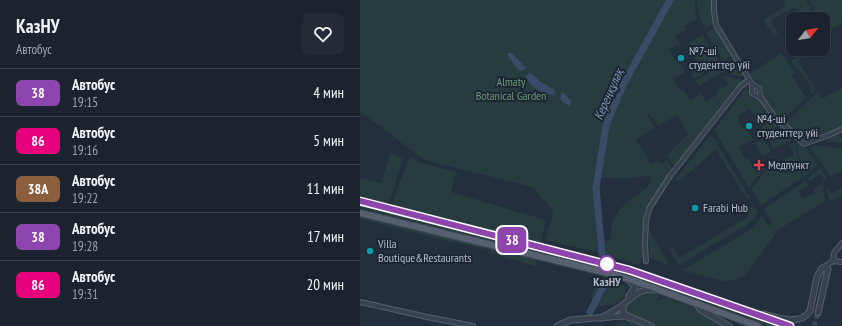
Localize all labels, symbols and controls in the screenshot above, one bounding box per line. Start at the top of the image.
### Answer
north arrow [786,12,830,56]
map controls [786,12,830,56]
button: heart [302,13,344,55]
text: КазНУ [16,14,60,38]
text: Автобус [16,41,52,58]
place label: №7-ші студенттер үйі [689,43,750,72]
marker: №7-ші студенттер үйі [676,53,686,63]
water label: Кереңқұлақ [590,64,628,122]
park label: Almaty Botanical Garden [476,74,546,103]
text: Автобус [72,75,115,94]
text: 4 мин [313,83,344,102]
text: 38 [31,84,45,102]
text: 19:15 [72,94,98,111]
place label: №4-ші студенттер үйі [757,111,818,140]
marker: №4-ші студенттер үйі [744,121,754,131]
text: Автобус [72,123,115,142]
text: 5 мин [313,131,344,150]
text: 86 [31,132,45,150]
text: 19:16 [72,142,98,159]
place label: Медпункт [768,157,809,172]
marker: Медпункт [753,159,765,171]
text: Автобус [72,171,115,190]
text: 11 мин [306,179,344,198]
text: 38А [28,180,48,198]
text: 19:22 [72,190,98,207]
place label: Farabi Hub [703,200,748,215]
marker: Farabi Hub [690,203,700,213]
text: Автобус [72,219,115,238]
text: 17 мин [307,227,344,246]
line badge: 38 [494,227,530,253]
text: 38 [31,228,45,246]
text: 38 [505,231,519,249]
place label: Villa Boutique&Restaurants [377,236,472,265]
text: 19:28 [72,238,98,255]
marker: Villa Boutique&Restaurants [365,246,375,256]
marker: КазНУ [598,255,616,273]
text: Автобус [72,267,115,286]
place label: КазНУ [593,274,621,289]
text: 20 мин [306,275,344,294]
text: 86 [31,276,45,294]
text: 19:31 [72,286,98,303]

